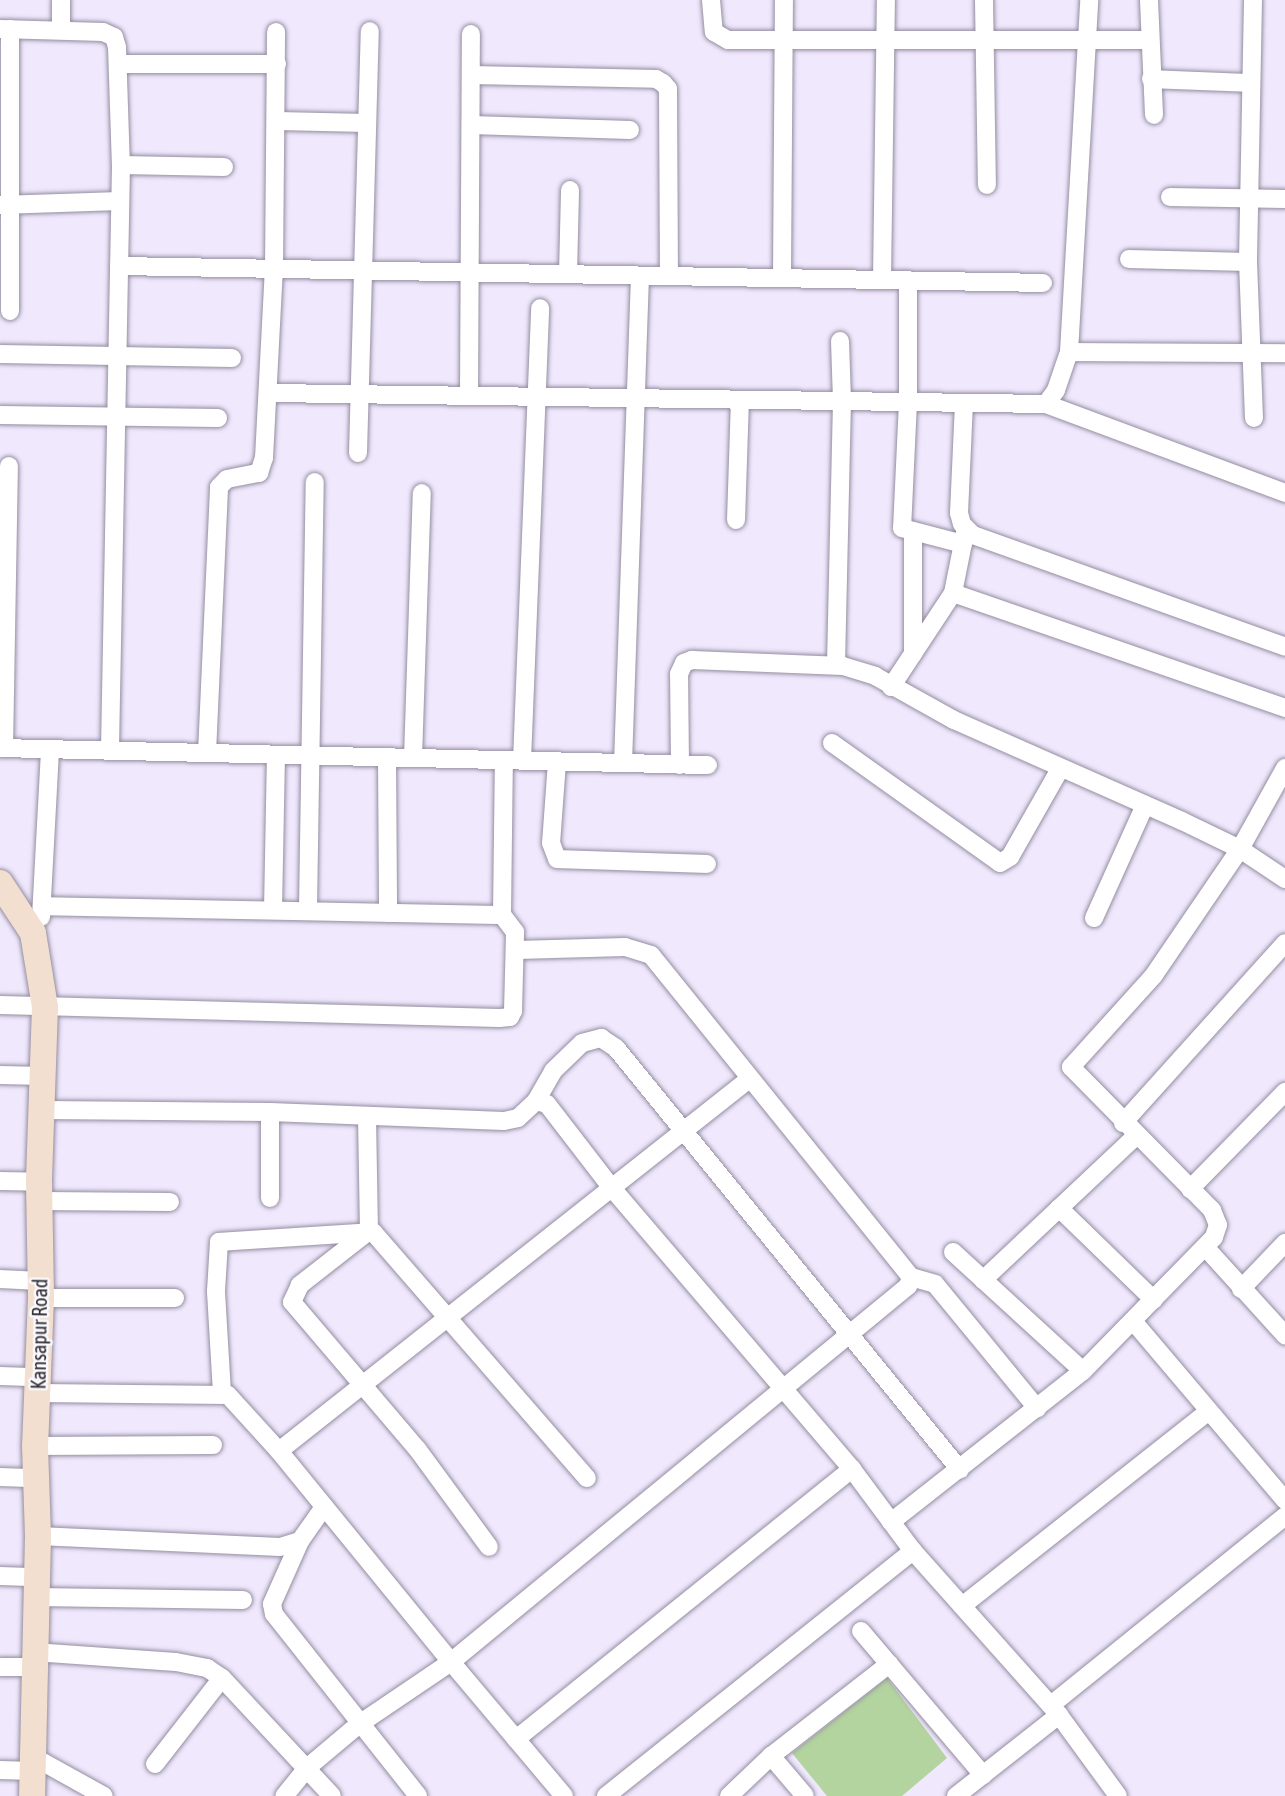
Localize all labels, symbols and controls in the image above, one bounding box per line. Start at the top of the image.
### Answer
street label: Kansapur Road [26,1278,52,1390]

